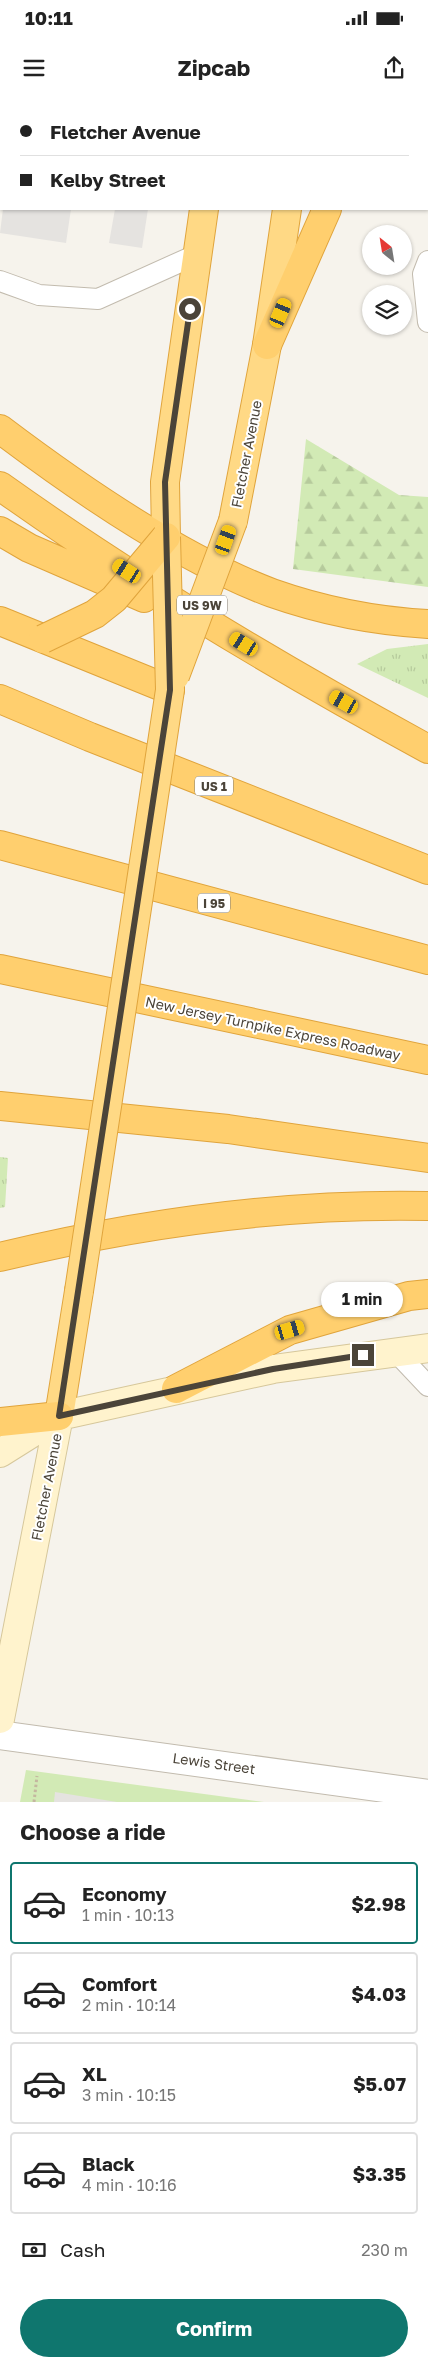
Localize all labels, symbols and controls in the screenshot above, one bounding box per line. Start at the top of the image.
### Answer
text: 10:11 [25,6,73,29]
icon: menu [20,54,48,82]
text: Zipcab [178,54,250,81]
icon: share [380,54,408,82]
text: Fletcher Avenue [50,120,201,143]
text: Kelby Street [50,168,166,191]
north arrow [362,225,412,275]
map controls [362,225,412,335]
button: layers [362,285,412,335]
car [268,296,293,330]
route start [179,298,201,320]
street label: Fletcher Avenue [227,399,265,509]
car [213,523,238,557]
car [110,557,143,585]
road number: US 9W [177,596,227,614]
car [227,630,260,658]
car [327,688,360,716]
road number: US 1 [195,776,233,796]
road number: I 95 [198,894,230,912]
street label: New Jersey Turnpike Express Roadway [144,993,402,1063]
callout: 1 min [322,1282,404,1318]
text: 1 min [342,1289,382,1309]
car [273,1319,306,1341]
route end [352,1344,374,1366]
street label: Fletcher Avenue [27,1432,65,1542]
street label: Lewis Street [172,1749,256,1777]
text: Choose a ride [20,1818,166,1845]
icon: car [22,1881,67,1926]
text: Economy [82,1882,167,1905]
text: $2.98 [351,1892,406,1915]
text: 1 min · 10:13 [82,1905,174,1925]
icon: car [22,1971,67,2016]
text: Comfort [82,1972,157,1995]
text: $4.03 [351,1982,406,2005]
text: 2 min · 10:14 [82,1995,176,2015]
icon: car [22,2061,67,2106]
text: XL [82,2062,107,2085]
text: $5.07 [353,2072,406,2095]
text: 3 min · 10:15 [82,2085,176,2105]
icon: car [22,2151,67,2196]
text: Black [82,2152,135,2175]
text: $3.35 [352,2162,406,2185]
text: 4 min · 10:16 [82,2175,177,2195]
icon: cash [20,2236,48,2264]
text: Cash [60,2238,105,2261]
text: 230 m [361,2240,408,2260]
button: Confirm [20,2299,408,2357]

